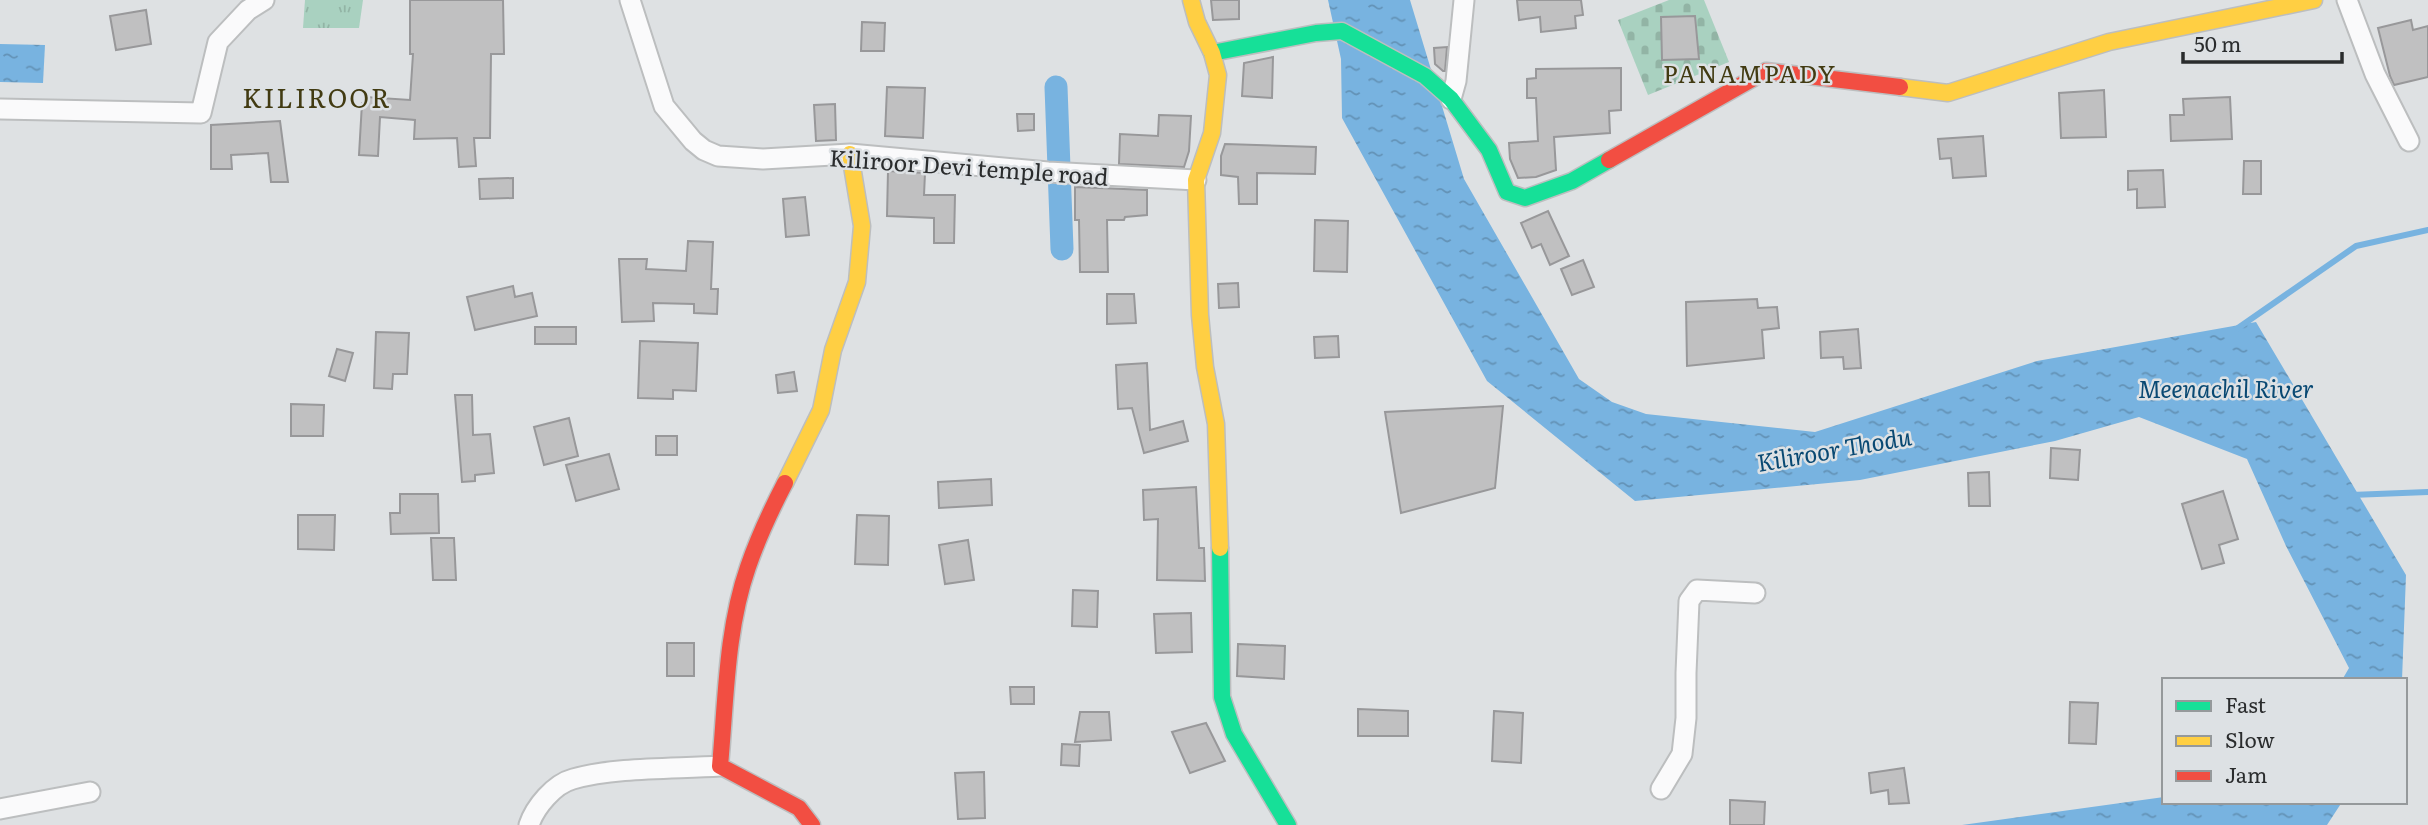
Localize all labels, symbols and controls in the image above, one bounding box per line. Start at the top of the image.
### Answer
scale bar [2183,21,2342,65]
text: 50 m [2194,27,2241,58]
district label: PANAMPADY [1663,55,1837,90]
district label: KILIROOR [242,77,392,116]
street label: Kiliroor Devi temple road [828,139,1110,193]
water label: Meenachil River [2138,370,2314,405]
water label: Kiliroor Thodu [1754,417,1915,479]
legend [2162,678,2407,804]
text: Fast [2225,688,2266,719]
text: Slow [2225,723,2275,754]
text: Jam [2225,758,2267,789]

